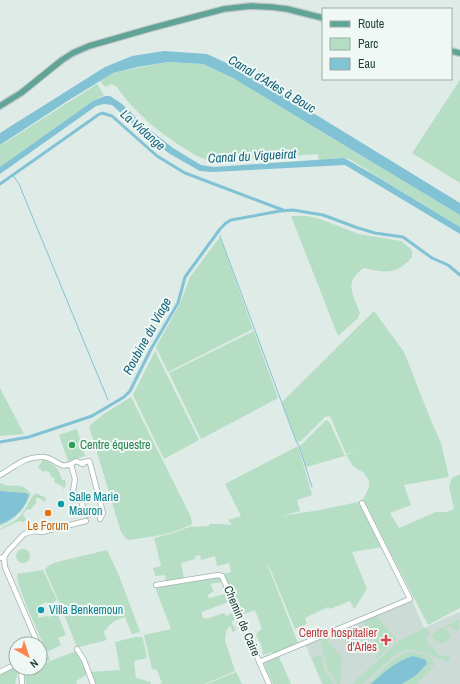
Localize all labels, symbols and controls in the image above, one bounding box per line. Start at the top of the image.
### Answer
legend [322,8,452,80]
text: Route [358,16,384,32]
text: Parc [358,36,378,52]
water label: Canal d'Arles à Bouc [225,51,319,117]
text: Eau [358,56,376,72]
water label: La Vidange [117,106,169,154]
water label: Canal du Vigueirat [207,145,298,167]
water label: Roubine du Viage [119,294,175,378]
place label: Centre équestre [80,437,151,453]
marker: Centre équestre [67,440,77,450]
place label: Salle Marie Mauron [69,489,119,519]
marker: Salle Marie Mauron [56,499,66,509]
marker: Le Forum [43,508,53,518]
place label: Le Forum [27,518,69,534]
street label: Chemin de Caire [220,583,264,659]
place label: Villa Benkemoun [49,602,123,618]
marker: Villa Benkemoun [36,605,46,615]
place label: Centre hospitalier d'Arles [299,625,378,655]
marker: Centre hospitalier d'Arles [380,634,392,646]
north arrow [8,636,48,676]
text: N [27,656,41,671]

